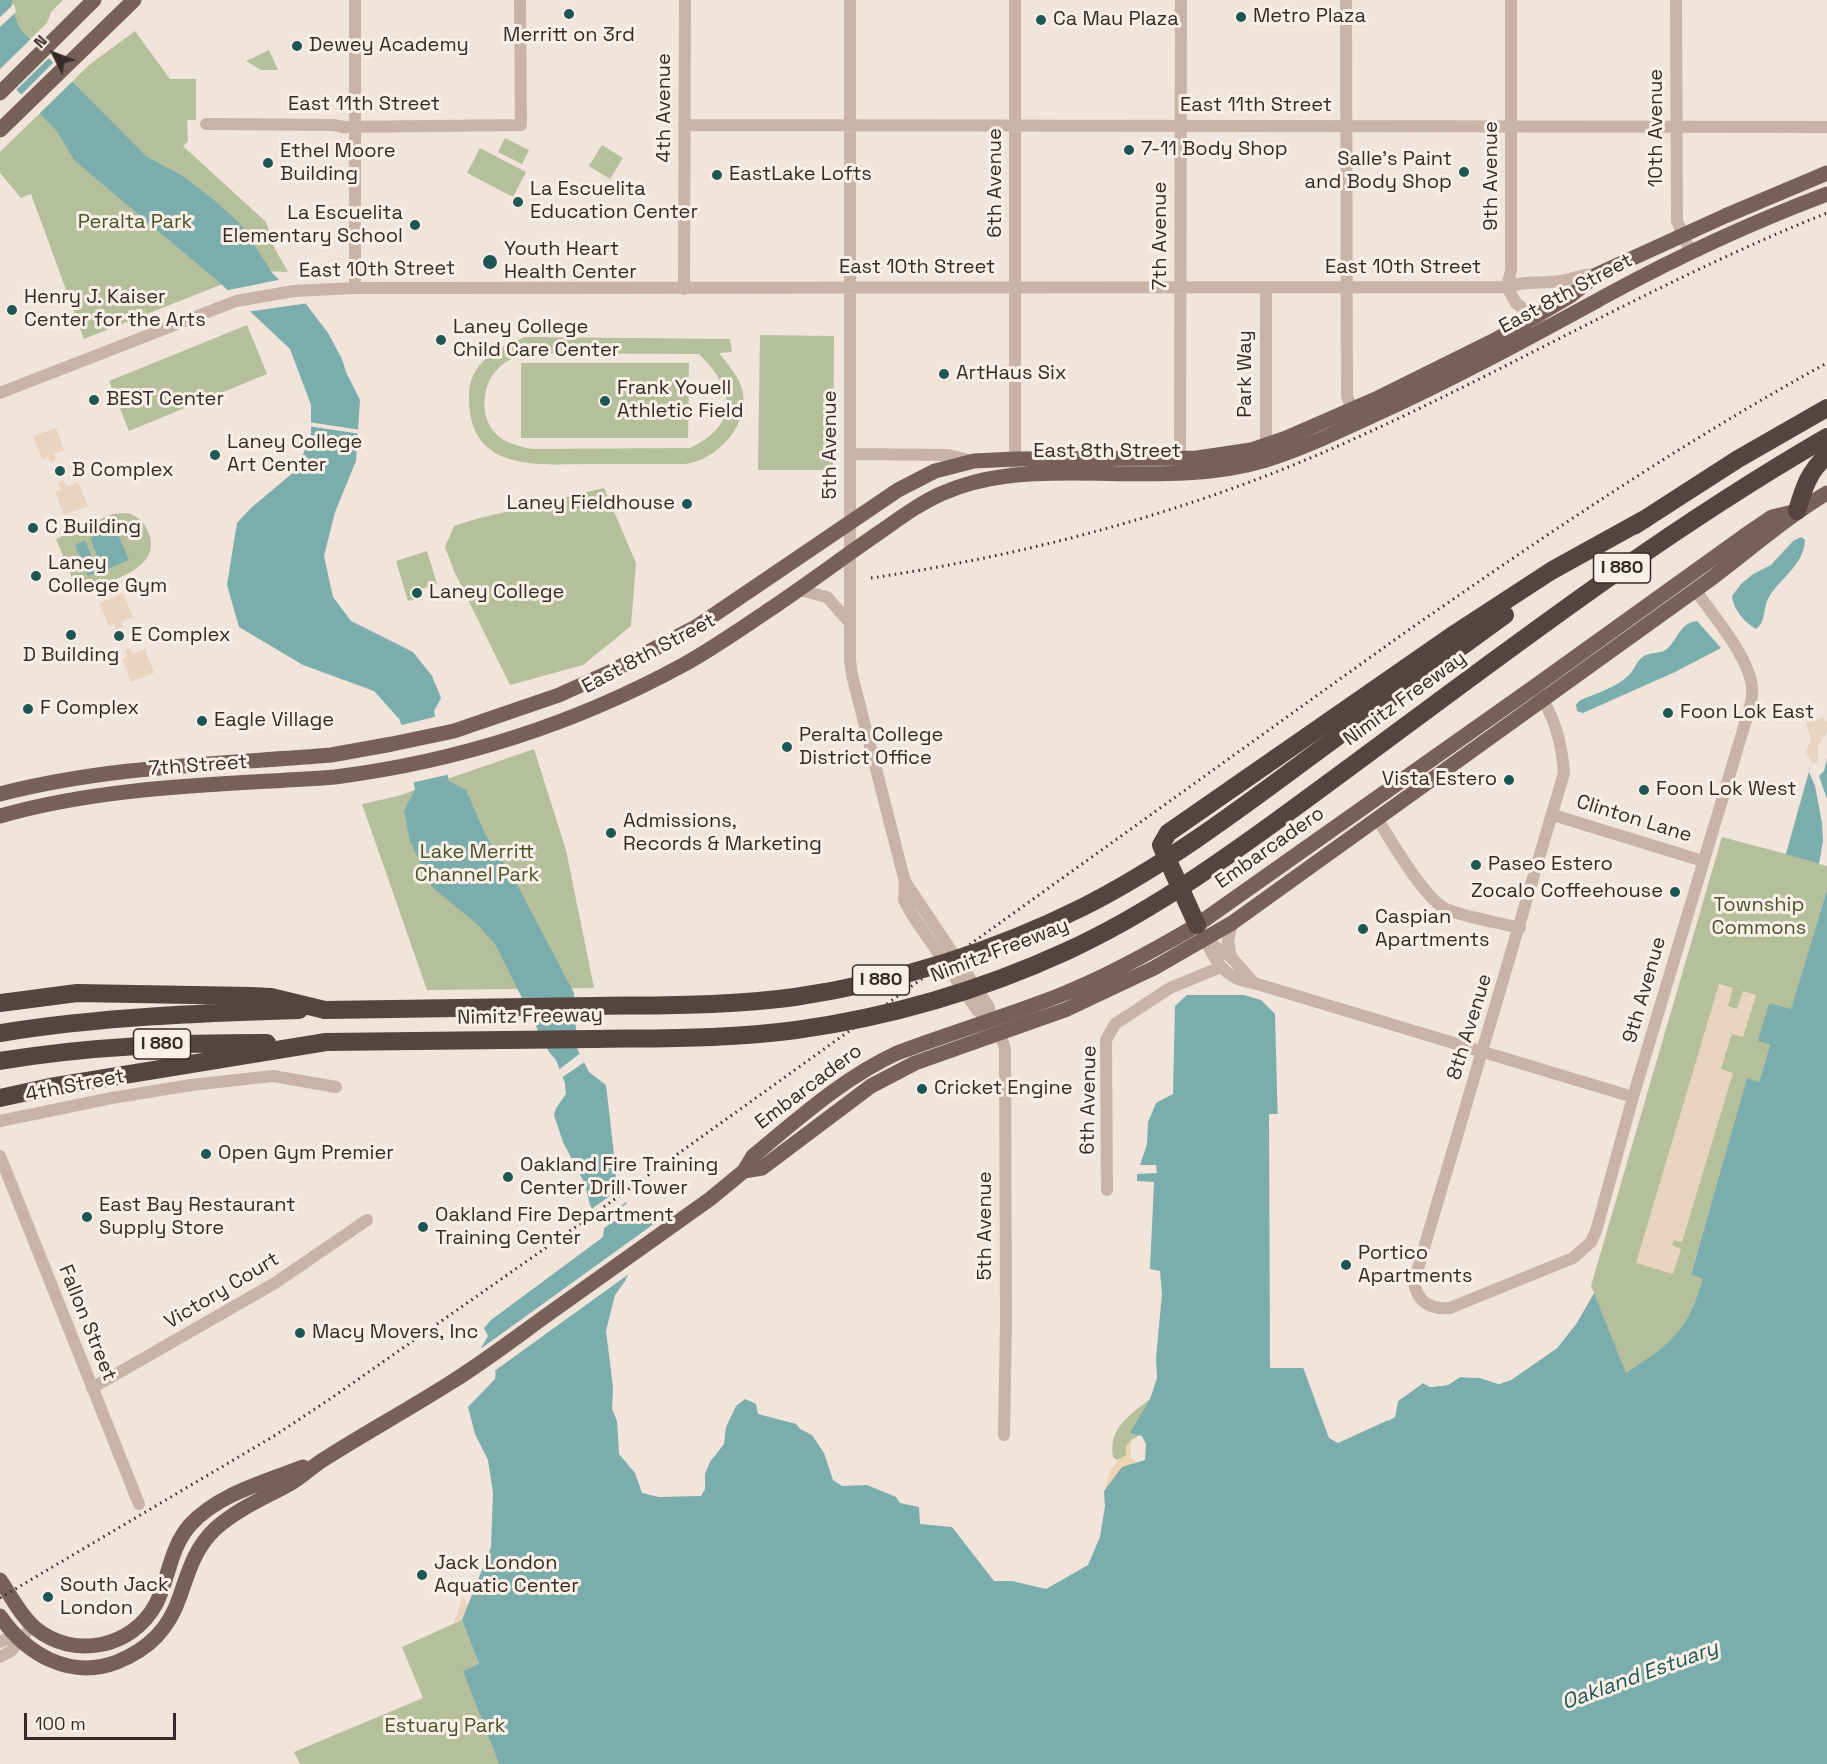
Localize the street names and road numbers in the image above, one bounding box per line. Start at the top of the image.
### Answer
street label: 4th Avenue [653,53,677,163]
street label: 10th Avenue [1645,69,1669,187]
street label: East 11th Street [288,93,440,117]
street label: East 11th Street [1180,94,1332,118]
street label: 9th Avenue [1480,121,1504,231]
street label: 6th Avenue [984,128,1008,238]
street label: 7th Avenue [1149,182,1173,290]
street label: East 8th Street [1495,249,1637,339]
street label: East 10th Street [839,256,995,280]
street label: East 10th Street [1325,256,1481,280]
street label: East 10th Street [299,257,455,283]
street label: Park Way [1234,330,1258,418]
street label: 5th Avenue [819,390,843,500]
street label: East 8th Street [1033,440,1181,464]
road number: I 880 [1594,553,1650,583]
street label: East 8th Street [578,609,720,699]
street label: Nimitz Freeway [1339,646,1471,752]
street label: 7th Street [148,751,248,781]
street label: Clinton Lane [1573,790,1695,848]
street label: Embarcadero [1211,802,1329,894]
street label: Nimitz Freeway [928,914,1072,988]
street label: 9th Avenue [1618,934,1672,1046]
road number: I 880 [852,965,910,995]
street label: 8th Avenue [1442,971,1498,1083]
street label: Nimitz Freeway [457,1004,603,1030]
road number: I 880 [134,1029,190,1059]
street label: Embarcadero [751,1039,867,1135]
street label: 6th Avenue [1076,1045,1102,1155]
street label: 4th Street [24,1065,126,1107]
street label: 5th Avenue [974,1171,998,1281]
street label: Victory Court [160,1247,284,1335]
street label: Fallon Street [53,1262,121,1384]

